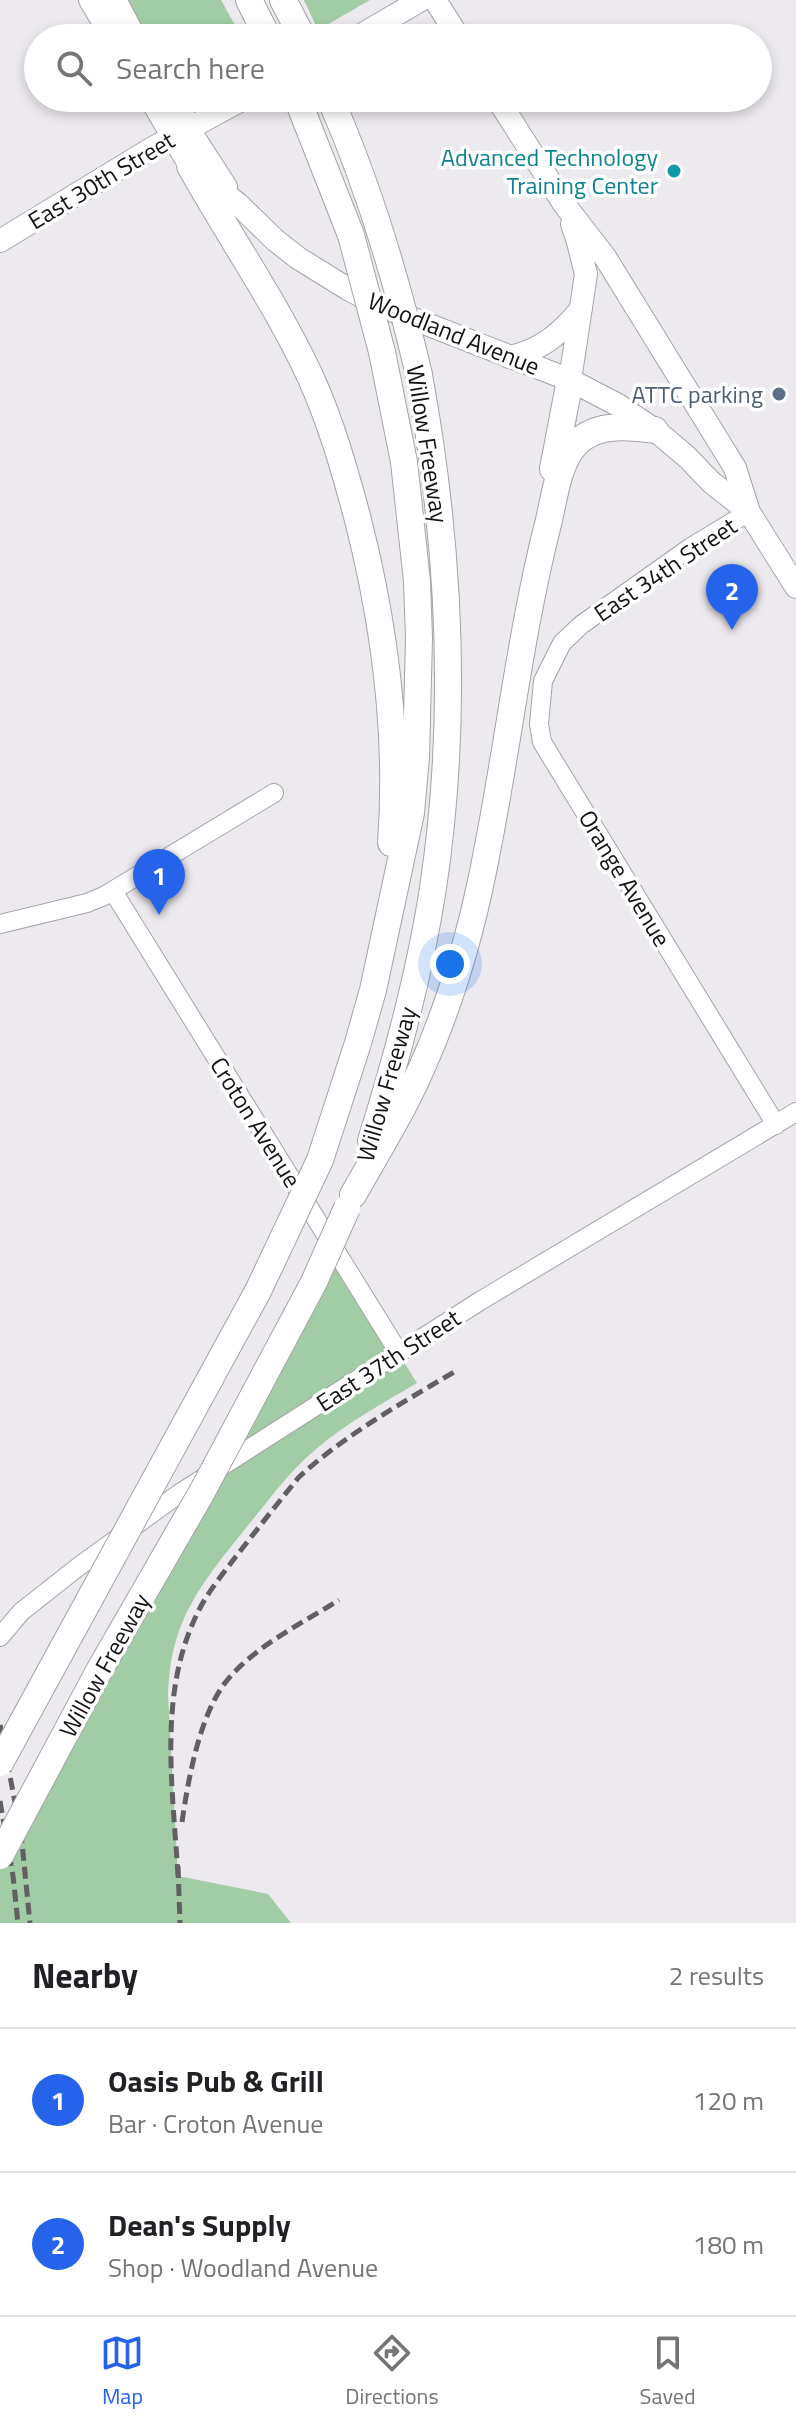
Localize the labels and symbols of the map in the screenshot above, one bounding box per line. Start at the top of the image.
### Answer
street label: East 30th Street [21,122,182,238]
place label: Advanced Technology Training Center [441,139,658,203]
marker: Advanced Technology Training Center [665,162,683,180]
street label: Woodland Avenue [363,282,545,384]
street label: Willow Freeway [398,362,458,526]
place label: ATTC parking [632,376,763,412]
marker: ATTC parking [770,385,788,403]
street label: East 34th Street [586,507,744,630]
pin: 2 [706,564,758,630]
street label: Orange Avenue [570,803,680,953]
pin: 1 [133,849,185,915]
your location [430,944,470,984]
street label: Willow Freeway [347,1002,425,1166]
street label: Croton Avenue [202,1050,310,1194]
street label: East 37th Street [309,1300,468,1420]
street label: Willow Freeway [50,1586,159,1744]

